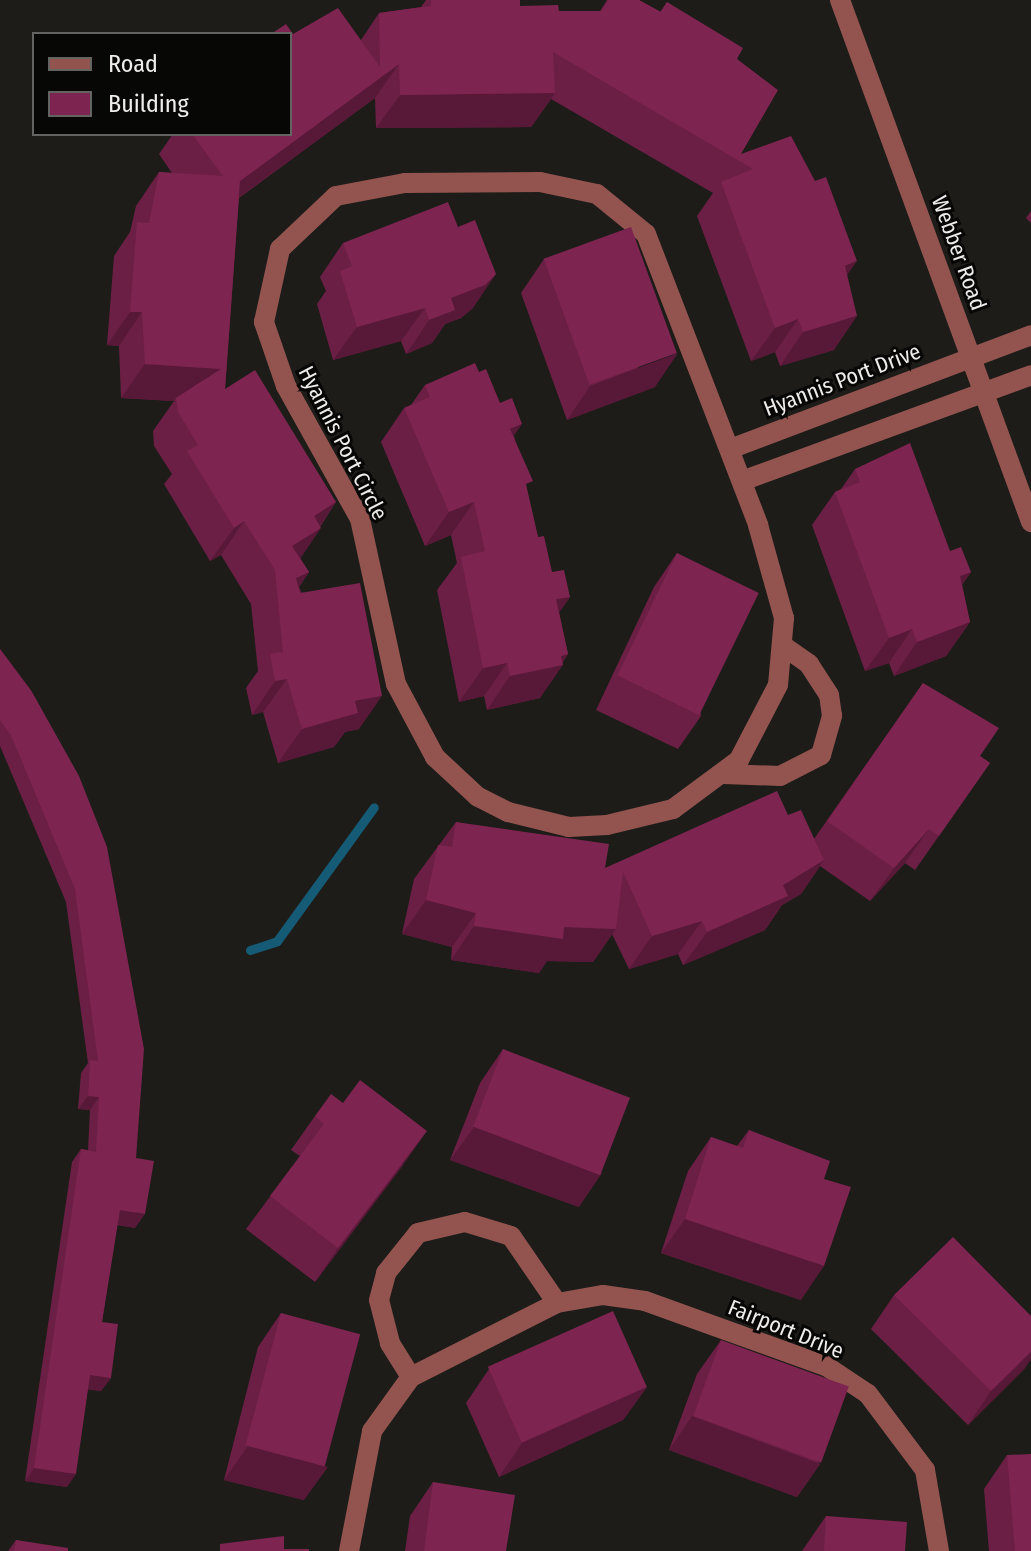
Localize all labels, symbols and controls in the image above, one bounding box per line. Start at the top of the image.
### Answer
legend [32,32,292,136]
text: Road [108,50,158,78]
text: Building [108,90,189,118]
street label: Webber Road [926,192,992,314]
street label: Hyannis Port Drive [760,338,924,422]
street label: Hyannis Port Circle [293,362,393,524]
street label: Fairport Drive [724,1294,848,1364]

